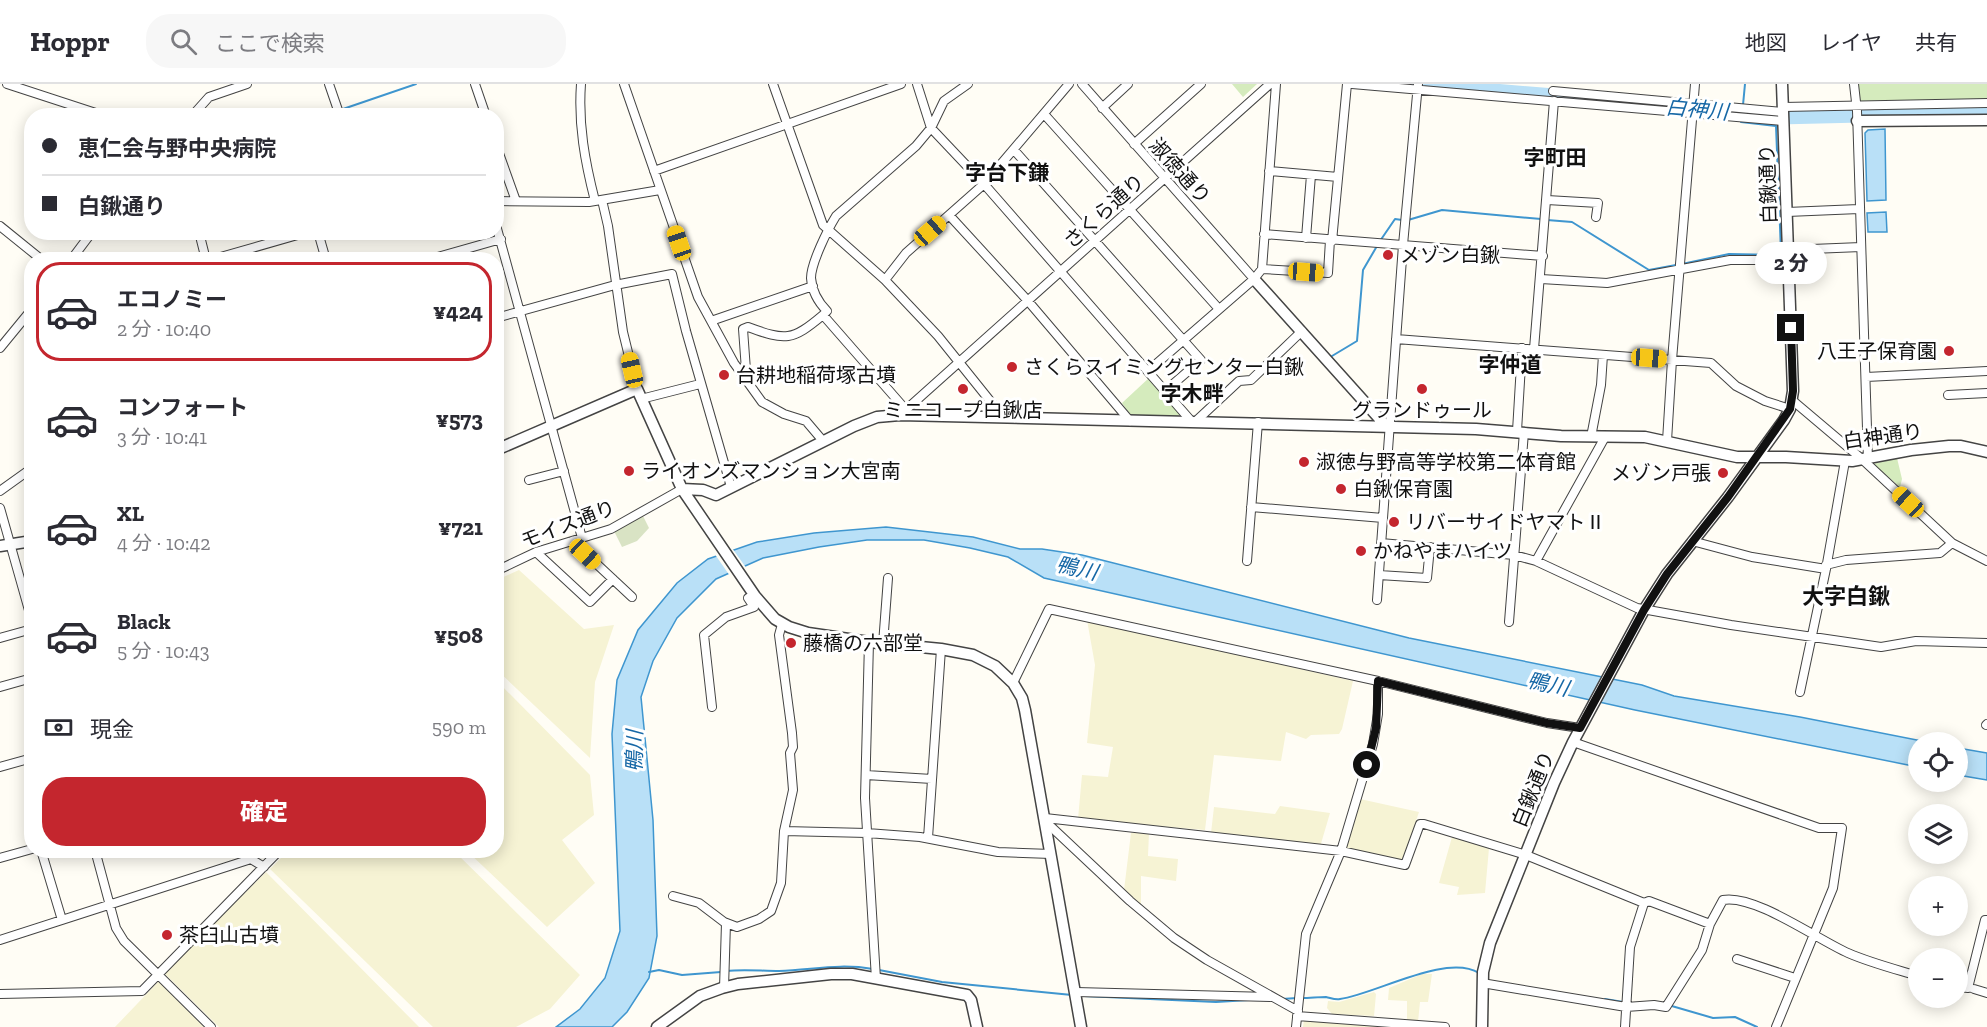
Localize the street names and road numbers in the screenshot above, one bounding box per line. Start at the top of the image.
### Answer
street label: 淑徳通り [1144,133,1216,209]
street label: 白鍬通り [1755,144,1781,224]
street label: さくら通り [1059,169,1149,253]
street label: 白神通り [1842,419,1924,453]
street label: モイス通り [517,495,619,553]
street label: 白鍬通り [1507,747,1559,831]

